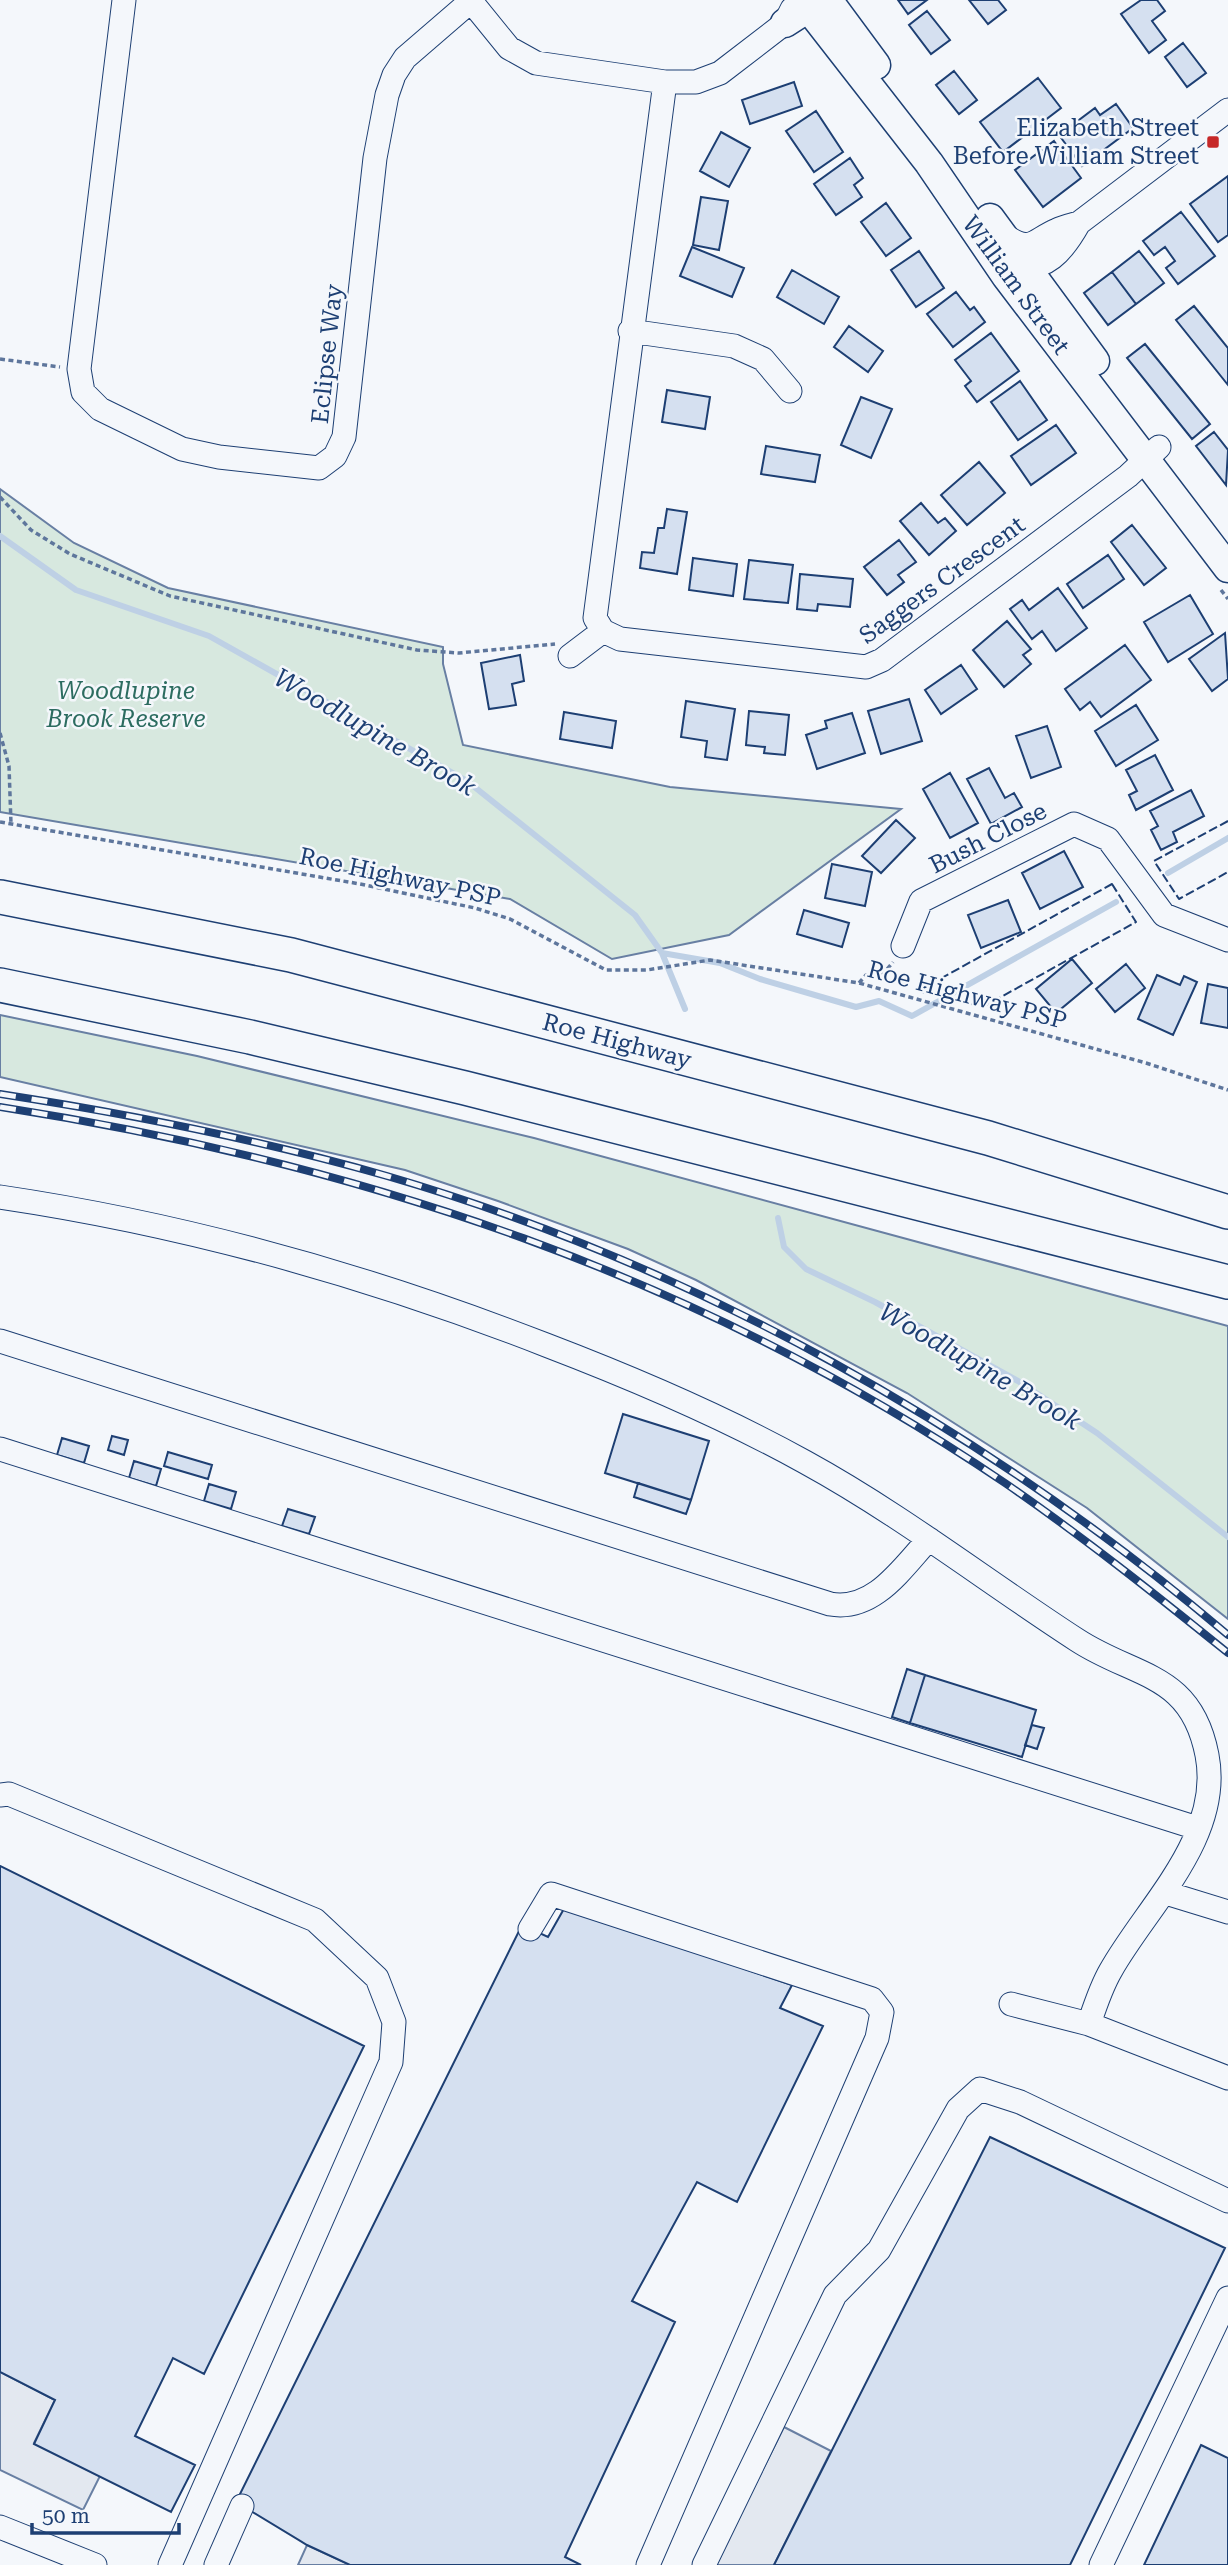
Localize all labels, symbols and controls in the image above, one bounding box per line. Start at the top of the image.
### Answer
place label: Elizabeth Street Before William Street [953,114,1199,170]
marker: Elizabeth Street Before William Street [1205,134,1221,150]
street label: William Street [956,210,1076,360]
street label: Eclipse Way [306,282,348,425]
street label: Saggers Crescent [854,510,1030,649]
water label: Woodlupine Brook [269,662,482,802]
park label: Woodlupine Brook Reserve [45,677,206,733]
street label: Bush Close [925,797,1051,879]
street label: Roe Highway PSP [297,842,503,912]
street label: Roe Highway PSP [864,955,1070,1035]
street label: Roe Highway [540,1008,695,1075]
water label: Woodlupine Brook [874,1296,1087,1436]
scale bar [32,2492,178,2536]
text: 50 m [42,2504,90,2528]

